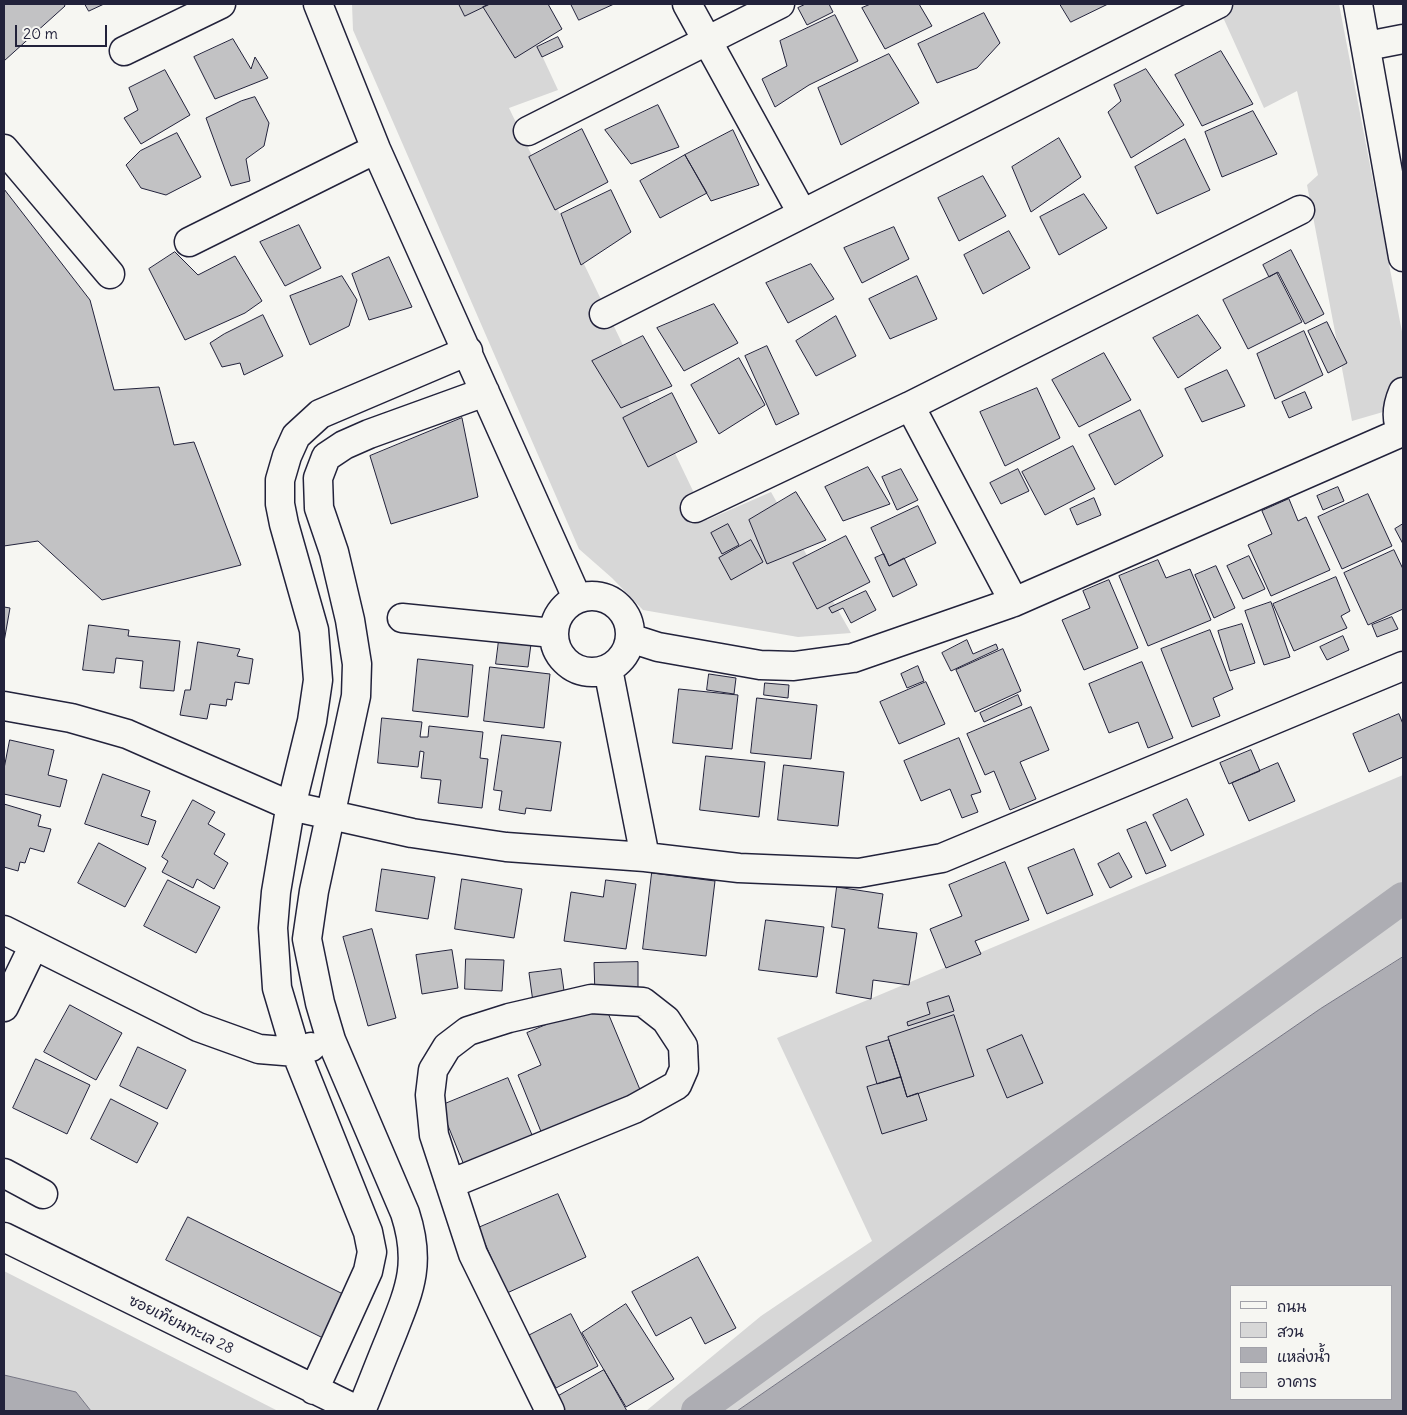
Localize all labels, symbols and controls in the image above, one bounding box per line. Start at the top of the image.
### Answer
scale bar [18,15,110,47]
text: 20 m [23,24,58,43]
legend [1230,1285,1392,1400]
street label: ซอยเทียนทะเล 28 [126,1292,236,1358]
text: ถนน [1277,1297,1306,1316]
text: สวน [1277,1322,1304,1341]
text: แหล่งน้ำ [1277,1347,1331,1366]
text: อาคาร [1277,1372,1317,1391]

